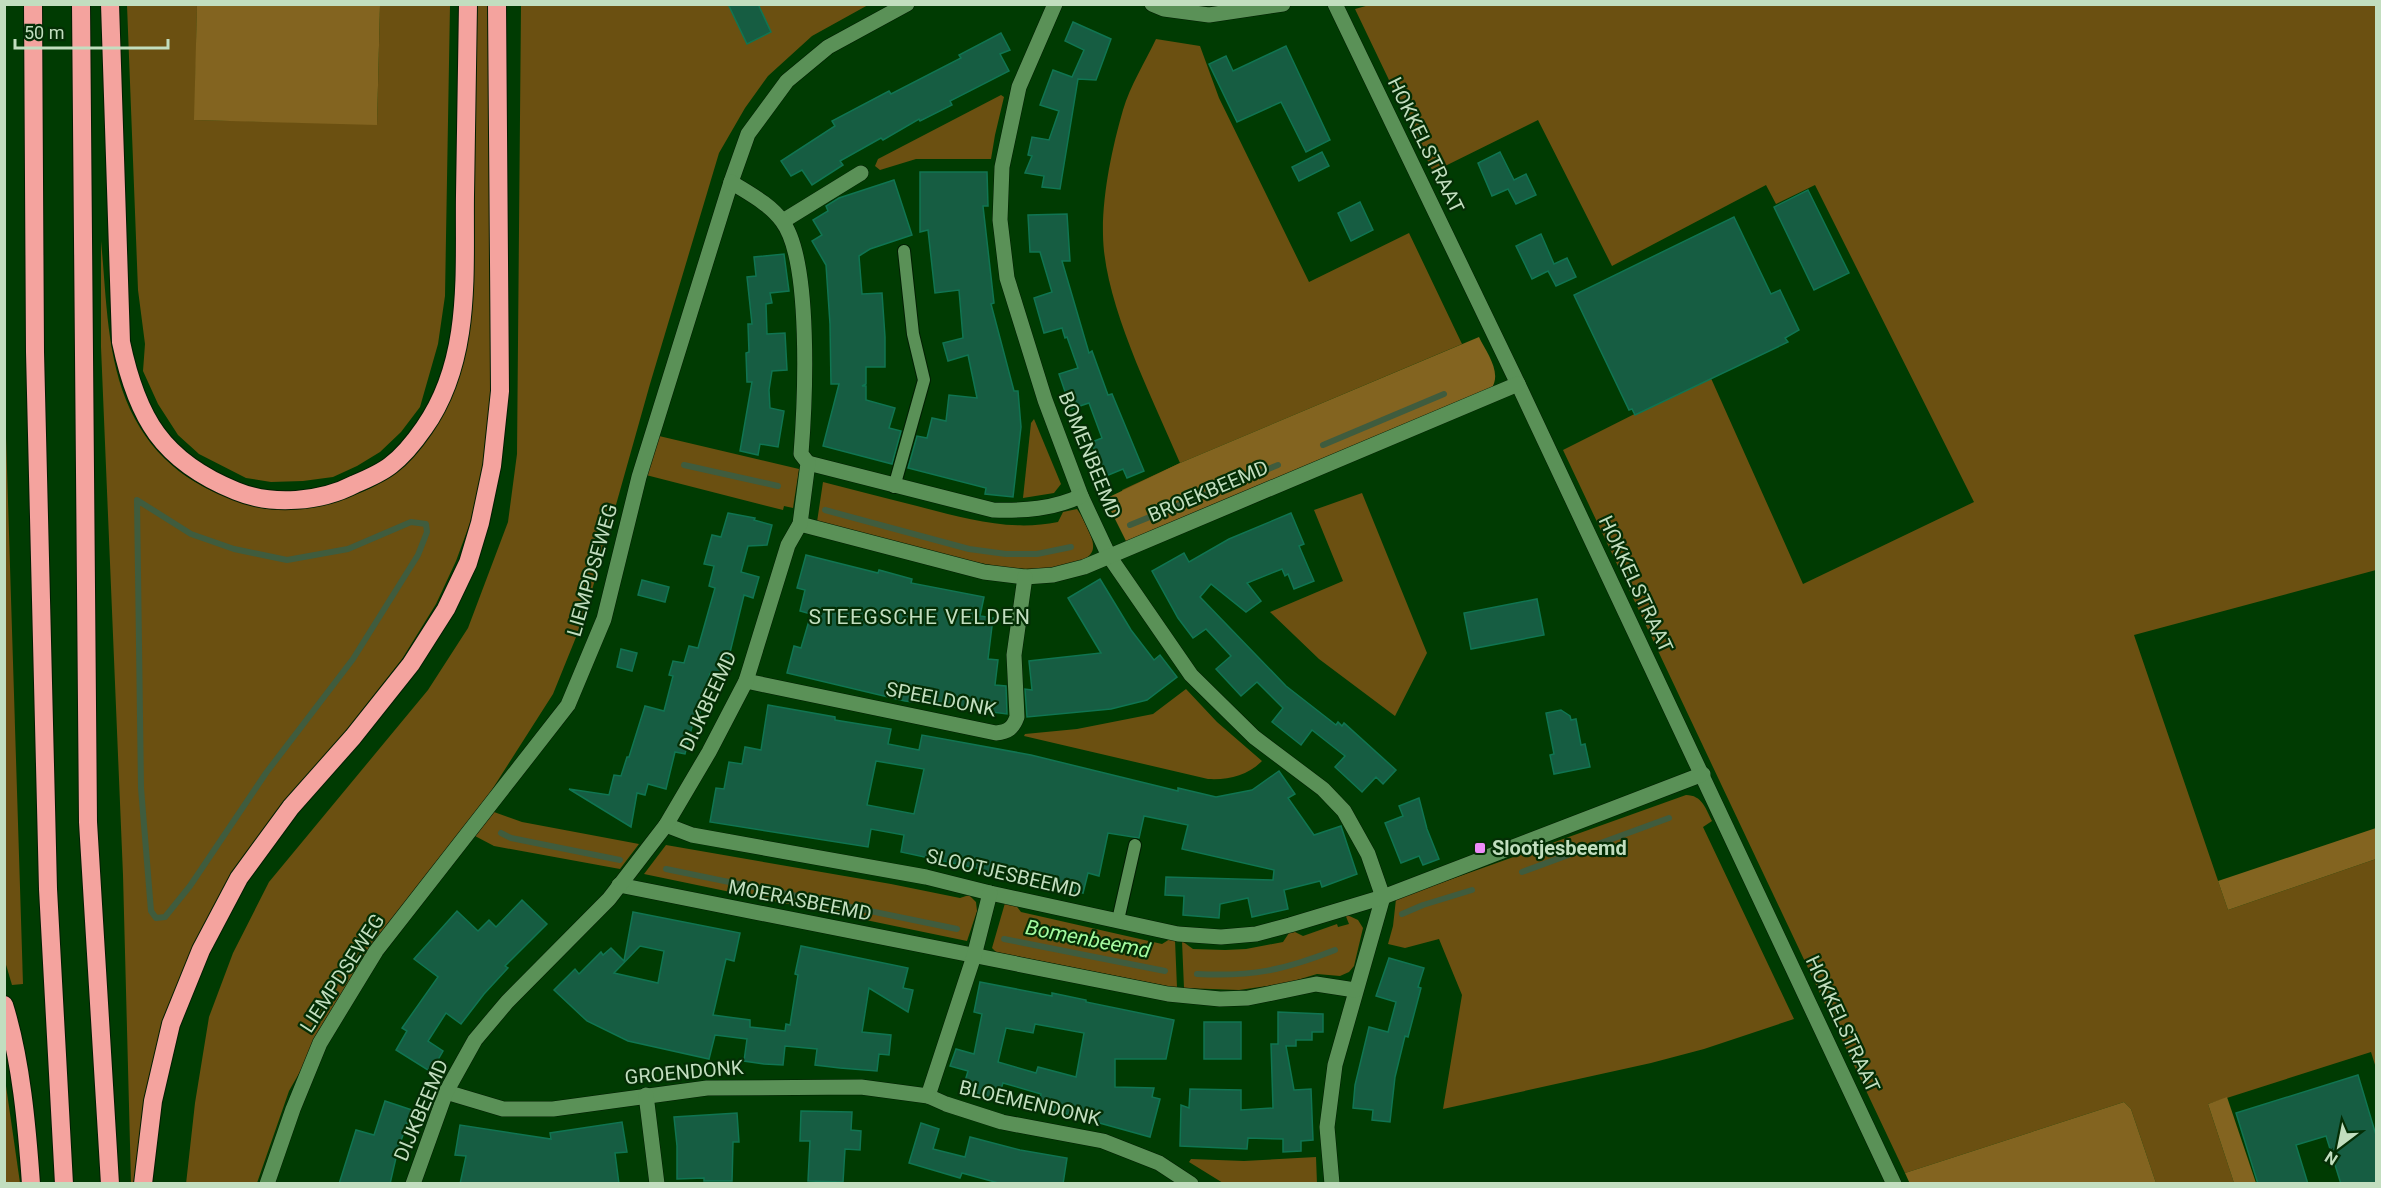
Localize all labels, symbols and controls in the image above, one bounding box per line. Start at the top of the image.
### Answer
scale bar [15,12,168,50]
text: 50 m [24,22,64,43]
street label: HOKKELSTRAAT [1383,73,1469,217]
street label: BOMENBEEMD [1054,388,1126,522]
street label: BROEKBEEMD [1144,455,1272,527]
street label: LIEMPDSEWEG [562,501,622,639]
street label: HOKKELSTRAAT [1594,512,1678,656]
district label: STEEGSCHE VELDEN [809,605,1031,629]
street label: DIJKBEEMD [674,647,742,755]
street label: SPEELDONK [884,677,999,722]
place label: Slootjesbeemd [1492,836,1627,860]
marker: Slootjesbeemd [1473,841,1487,855]
street label: SLOOTJESBEEMD [924,843,1084,903]
street label: MOERASBEEMD [726,874,874,926]
street label: LIEMPDSEWEG [295,909,389,1037]
water label: Bomenbeemd [1024,915,1153,963]
street label: HOKKELSTRAAT [1801,952,1885,1096]
street label: GROENDONK [624,1055,745,1089]
street label: DIJKBEEMD [389,1056,453,1164]
street label: BLOEMENDONK [957,1075,1104,1131]
north arrow [2309,1116,2369,1176]
text: N [2321,1147,2341,1169]

